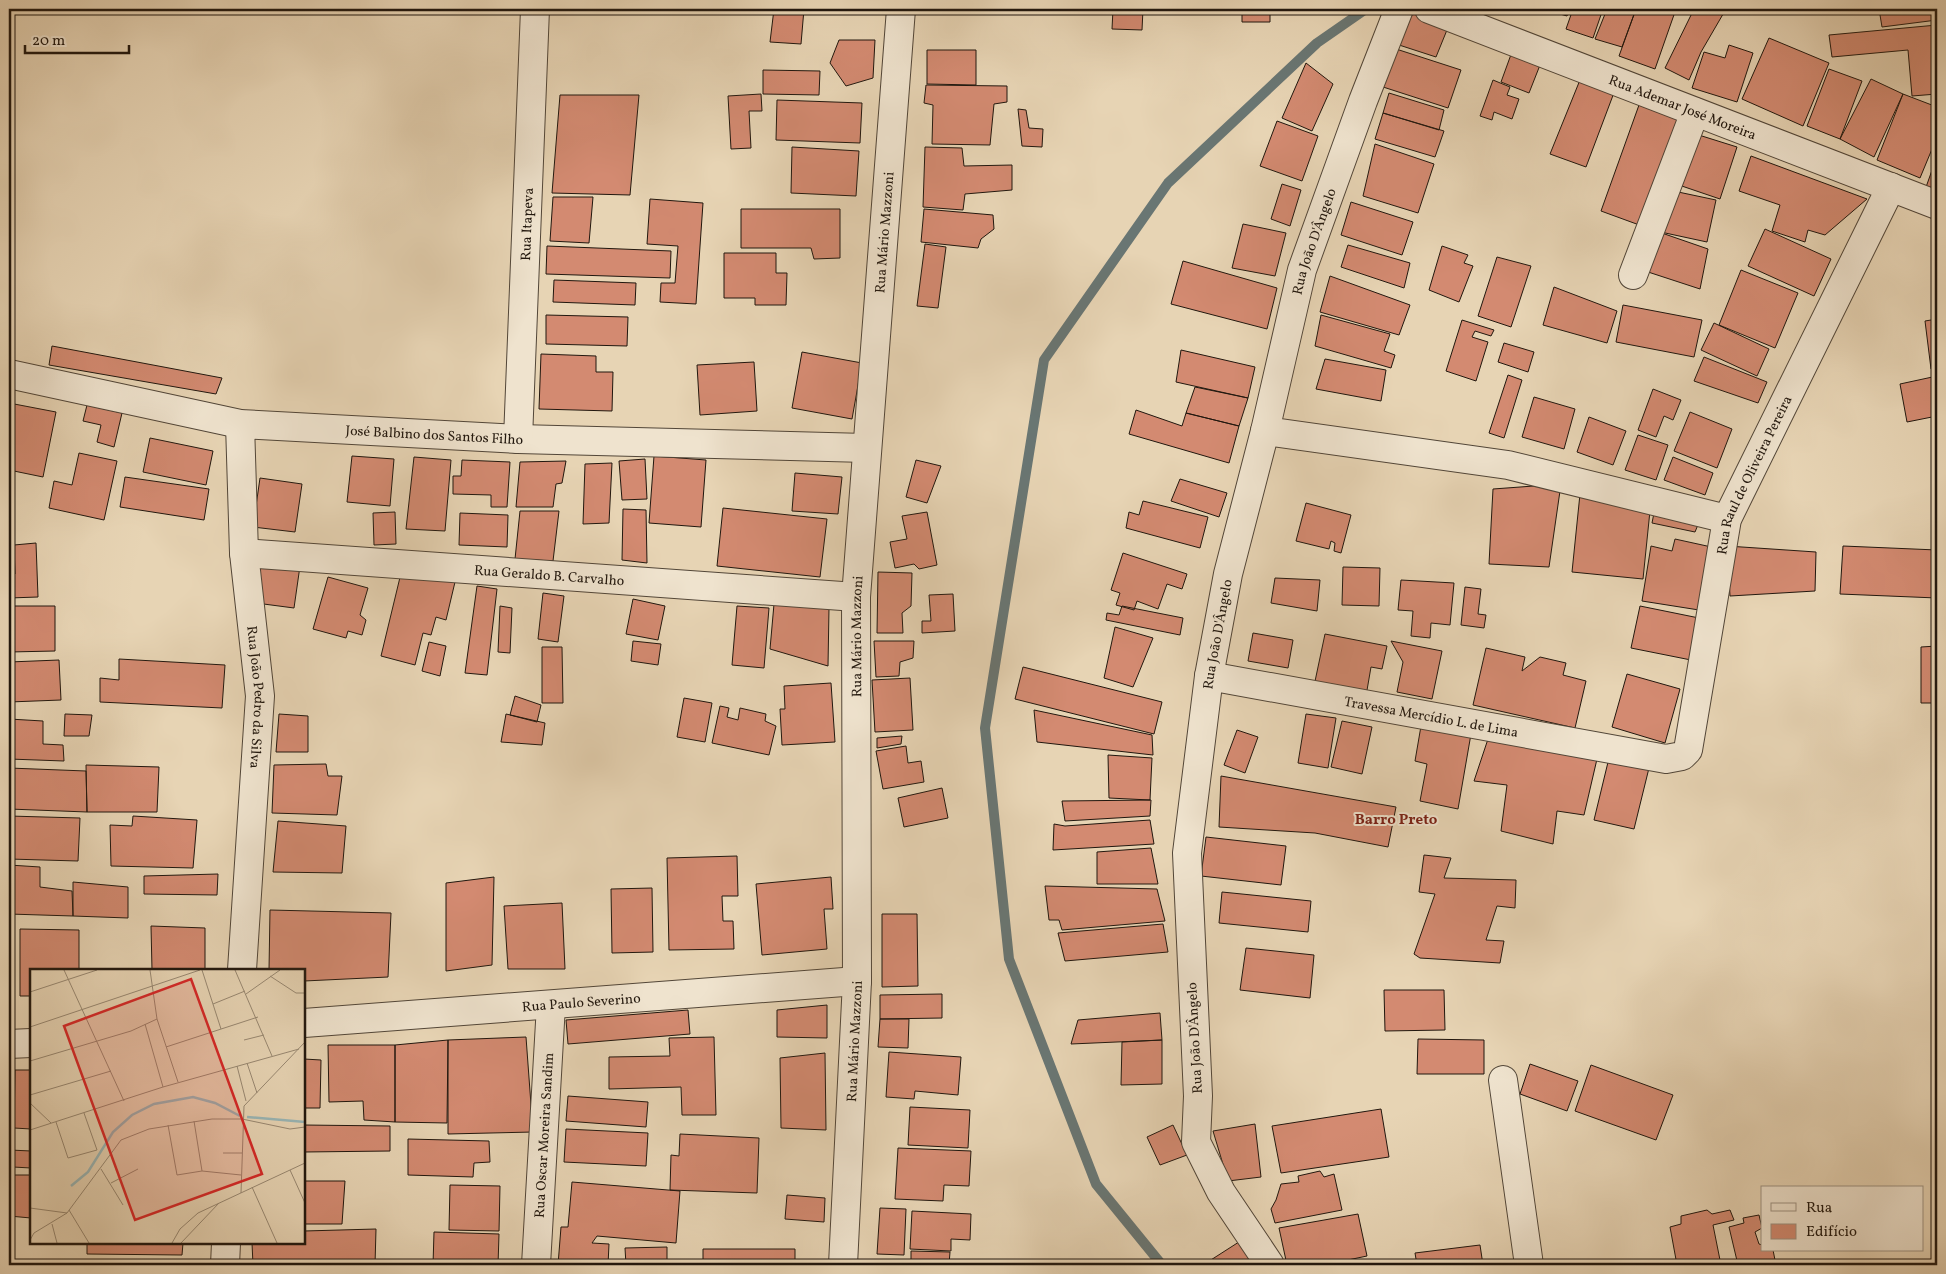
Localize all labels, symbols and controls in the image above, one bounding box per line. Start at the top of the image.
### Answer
scale bar [25,22,129,54]
text: 20 m [32,31,65,52]
street label: Rua Ademar José Moreira [1606,71,1759,145]
street label: Rua Mário Mazzoni [871,171,900,294]
street label: Rua João D'Ângelo [1289,186,1342,297]
street label: Rua Itapeva [517,187,539,261]
street label: Rua Raul de Oliveira Pereira [1713,393,1797,556]
street label: José Balbino dos Santos Filho [345,422,523,450]
street label: Rua Geraldo B. Carvalho [473,562,625,591]
street label: Rua Mário Mazzoni [848,575,869,697]
street label: Rua João D'Ângelo [1199,578,1238,691]
street label: Rua João Pedro da Silva [241,625,268,769]
street label: Travessa Mercídio L. de Lima [1342,693,1520,743]
district label: Barro Preto [1355,810,1438,831]
inset map [30,969,305,1244]
street label: Rua Mário Mazzoni [843,980,868,1103]
street label: Rua João D'Ângelo [1183,982,1208,1094]
street label: Rua Paulo Severino [521,989,641,1017]
street label: Rua Oscar Moreira Sandim [531,1052,559,1219]
legend [1761,1186,1924,1252]
text: Rua [1806,1198,1832,1219]
text: Edifício [1806,1222,1857,1243]

